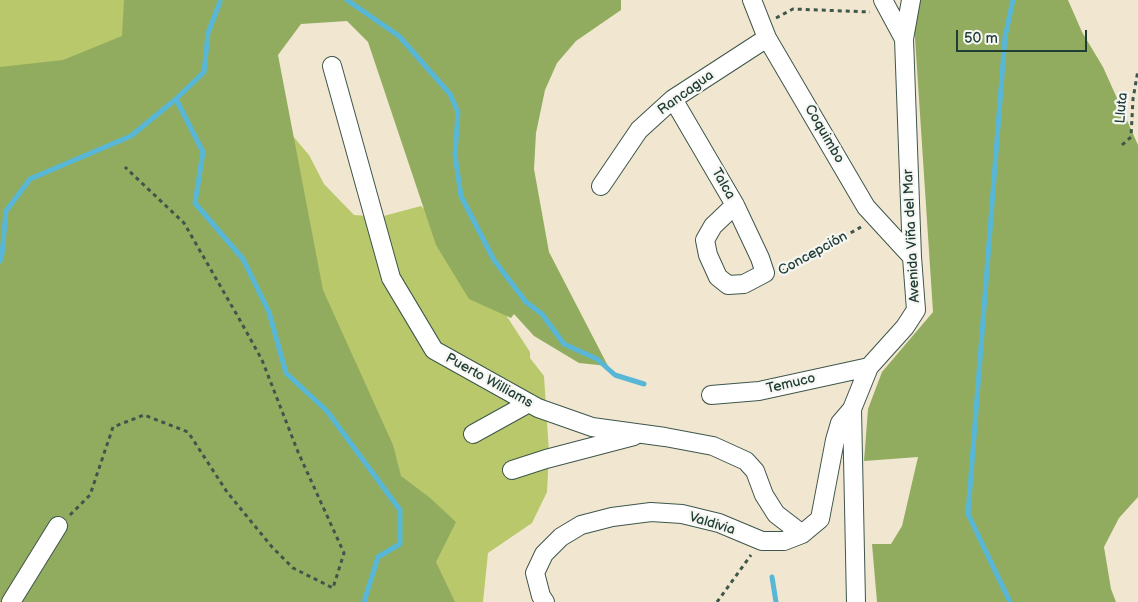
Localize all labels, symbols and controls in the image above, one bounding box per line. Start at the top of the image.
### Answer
scale bar [958,20,1089,52]
text: 50 m [964,29,998,48]
street label: Rancagua [655,67,717,119]
street label: Lluta [1112,92,1132,124]
street label: Coquimbo [801,102,847,166]
street label: Talca [707,165,739,203]
street label: Avenida Viña del Mar [900,169,924,303]
street label: Concepción [776,228,850,280]
street label: Puerto Williams [442,350,536,412]
street label: Temuco [765,370,817,398]
street label: Valdivia [687,509,737,539]

